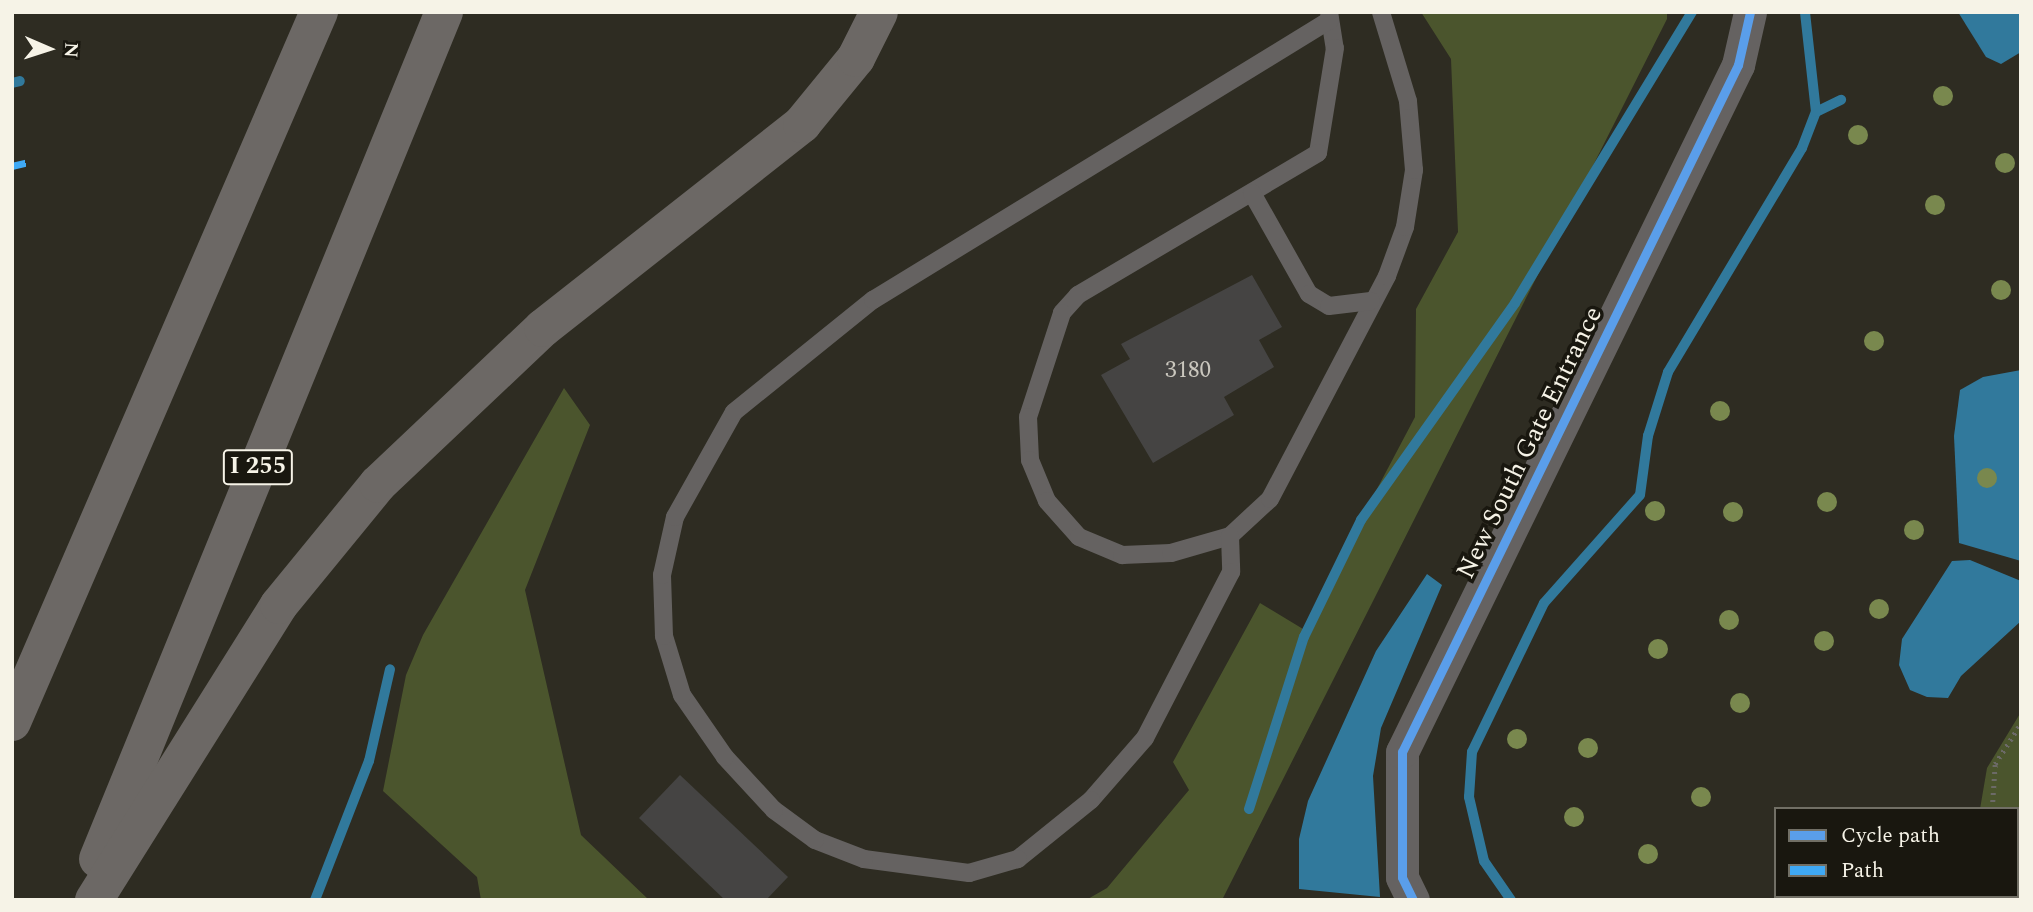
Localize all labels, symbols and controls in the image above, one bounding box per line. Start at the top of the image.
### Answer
north arrow [14,14,84,84]
text: N [56,42,85,59]
street label: New South Gate Entrance [1450,302,1610,584]
house number: 3180 [1165,357,1211,385]
road number: I 255 [221,446,295,488]
legend [1774,807,2019,898]
text: Cycle path [1841,820,1940,852]
text: Path [1841,855,1884,887]

